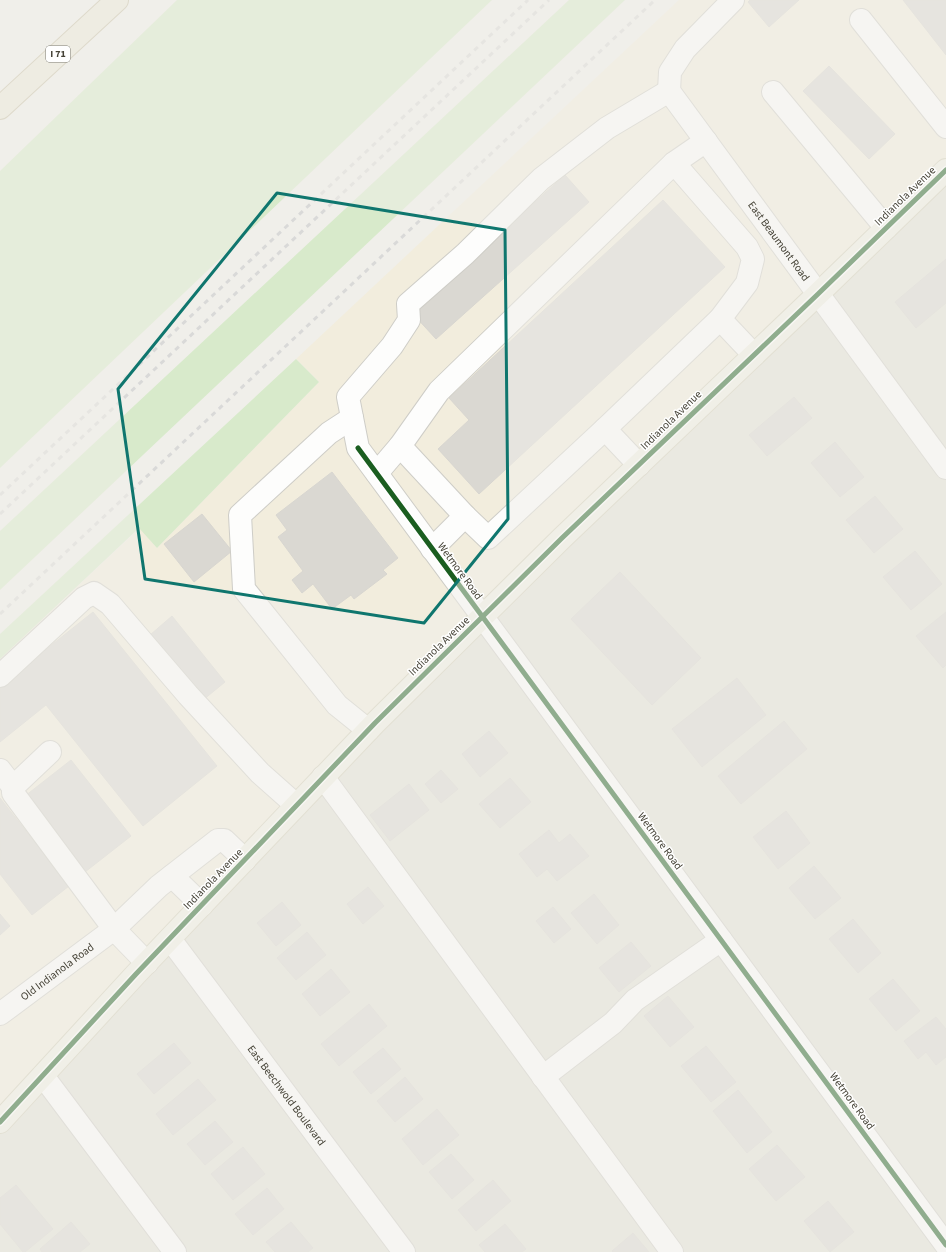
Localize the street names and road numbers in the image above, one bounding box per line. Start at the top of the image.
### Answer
road number: I 71 [46,46,70,62]
street label: Indianola Avenue [871,163,939,229]
street label: East Beaumont Road [745,198,813,284]
street label: Indianola Avenue [637,387,705,453]
street label: Wetmore Road [434,539,486,603]
street label: Indianola Avenue [405,613,473,679]
street label: Wetmore Road [634,809,686,873]
street label: Indianola Avenue [180,845,246,913]
street label: Old Indianola Road [17,939,97,1004]
street label: East Beechwold Boulevard [244,1042,329,1149]
street label: Wetmore Road [826,1069,878,1133]

